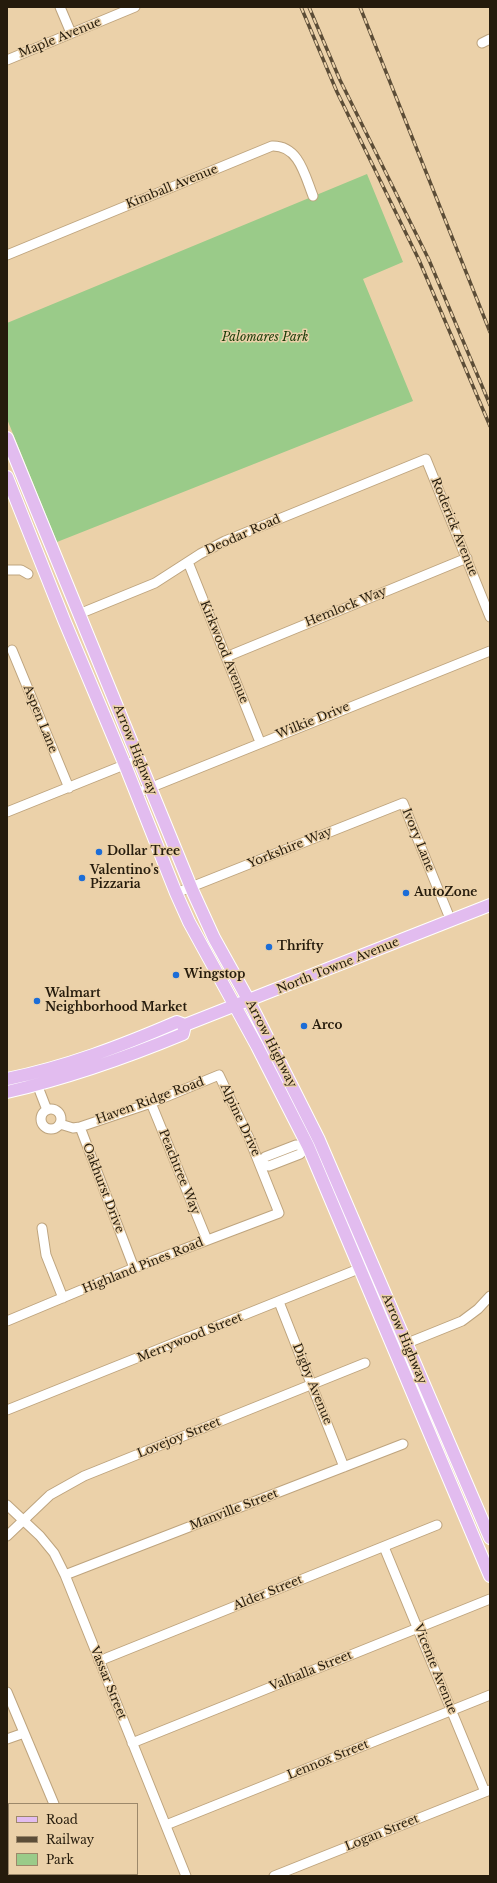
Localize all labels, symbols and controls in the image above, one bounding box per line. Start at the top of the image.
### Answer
street label: Maple Avenue [17,15,103,61]
street label: Kimball Avenue [124,162,220,212]
park label: Palomares Park [222,331,308,345]
street label: Roderick Avenue [428,476,480,578]
street label: Deodar Road [203,512,283,558]
street label: Hemlock Way [303,584,389,630]
street label: Kirkwood Avenue [197,599,251,705]
street label: Aspen Lane [20,683,60,755]
street label: Wilkie Drive [274,700,352,742]
street label: Arrow Highway [110,703,160,797]
street label: Ivory Lane [399,806,437,874]
street label: Yorkshire Way [246,825,334,871]
place label: Dollar Tree [107,845,180,859]
marker: Dollar Tree [94,847,104,857]
place label: Valentino's Pizzaria [90,864,159,892]
marker: Valentino's Pizzaria [77,873,87,883]
place label: AutoZone [414,886,477,900]
marker: AutoZone [401,888,411,898]
street label: North Towne Avenue [275,935,401,997]
place label: Thrifty [277,940,323,954]
marker: Thrifty [264,942,274,952]
place label: Wingstop [184,968,245,982]
marker: Wingstop [171,970,181,980]
place label: Walmart Neighborhood Market [45,987,187,1015]
marker: Walmart Neighborhood Market [32,996,42,1006]
street label: Arrow Highway [243,998,299,1090]
place label: Arco [312,1019,342,1033]
marker: Arco [299,1021,309,1031]
street label: Haven Ridge Road [94,1075,206,1127]
street label: Alpine Drive [217,1081,263,1159]
street label: Peachtree Way [155,1127,203,1217]
street label: Oakhurst Drive [79,1141,127,1235]
street label: Highland Pines Road [80,1235,206,1297]
street label: Arrow Highway [379,1292,429,1386]
street label: Merrywood Street [135,1310,245,1366]
street label: Digby Avenue [289,1341,335,1427]
street label: Lovejoy Street [135,1415,223,1461]
street label: Manville Street [188,1487,280,1533]
street label: Alder Street [231,1573,305,1613]
street label: Vicente Avenue [410,1622,460,1716]
street label: Vassar Street [87,1644,129,1722]
street label: Valhalla Street [268,1648,354,1694]
street label: Lennox Street [285,1737,371,1783]
legend [8,1803,138,1875]
text: Road [46,1812,78,1827]
street label: Logan Street [343,1812,421,1854]
text: Railway [46,1832,94,1847]
text: Park [46,1852,74,1867]

